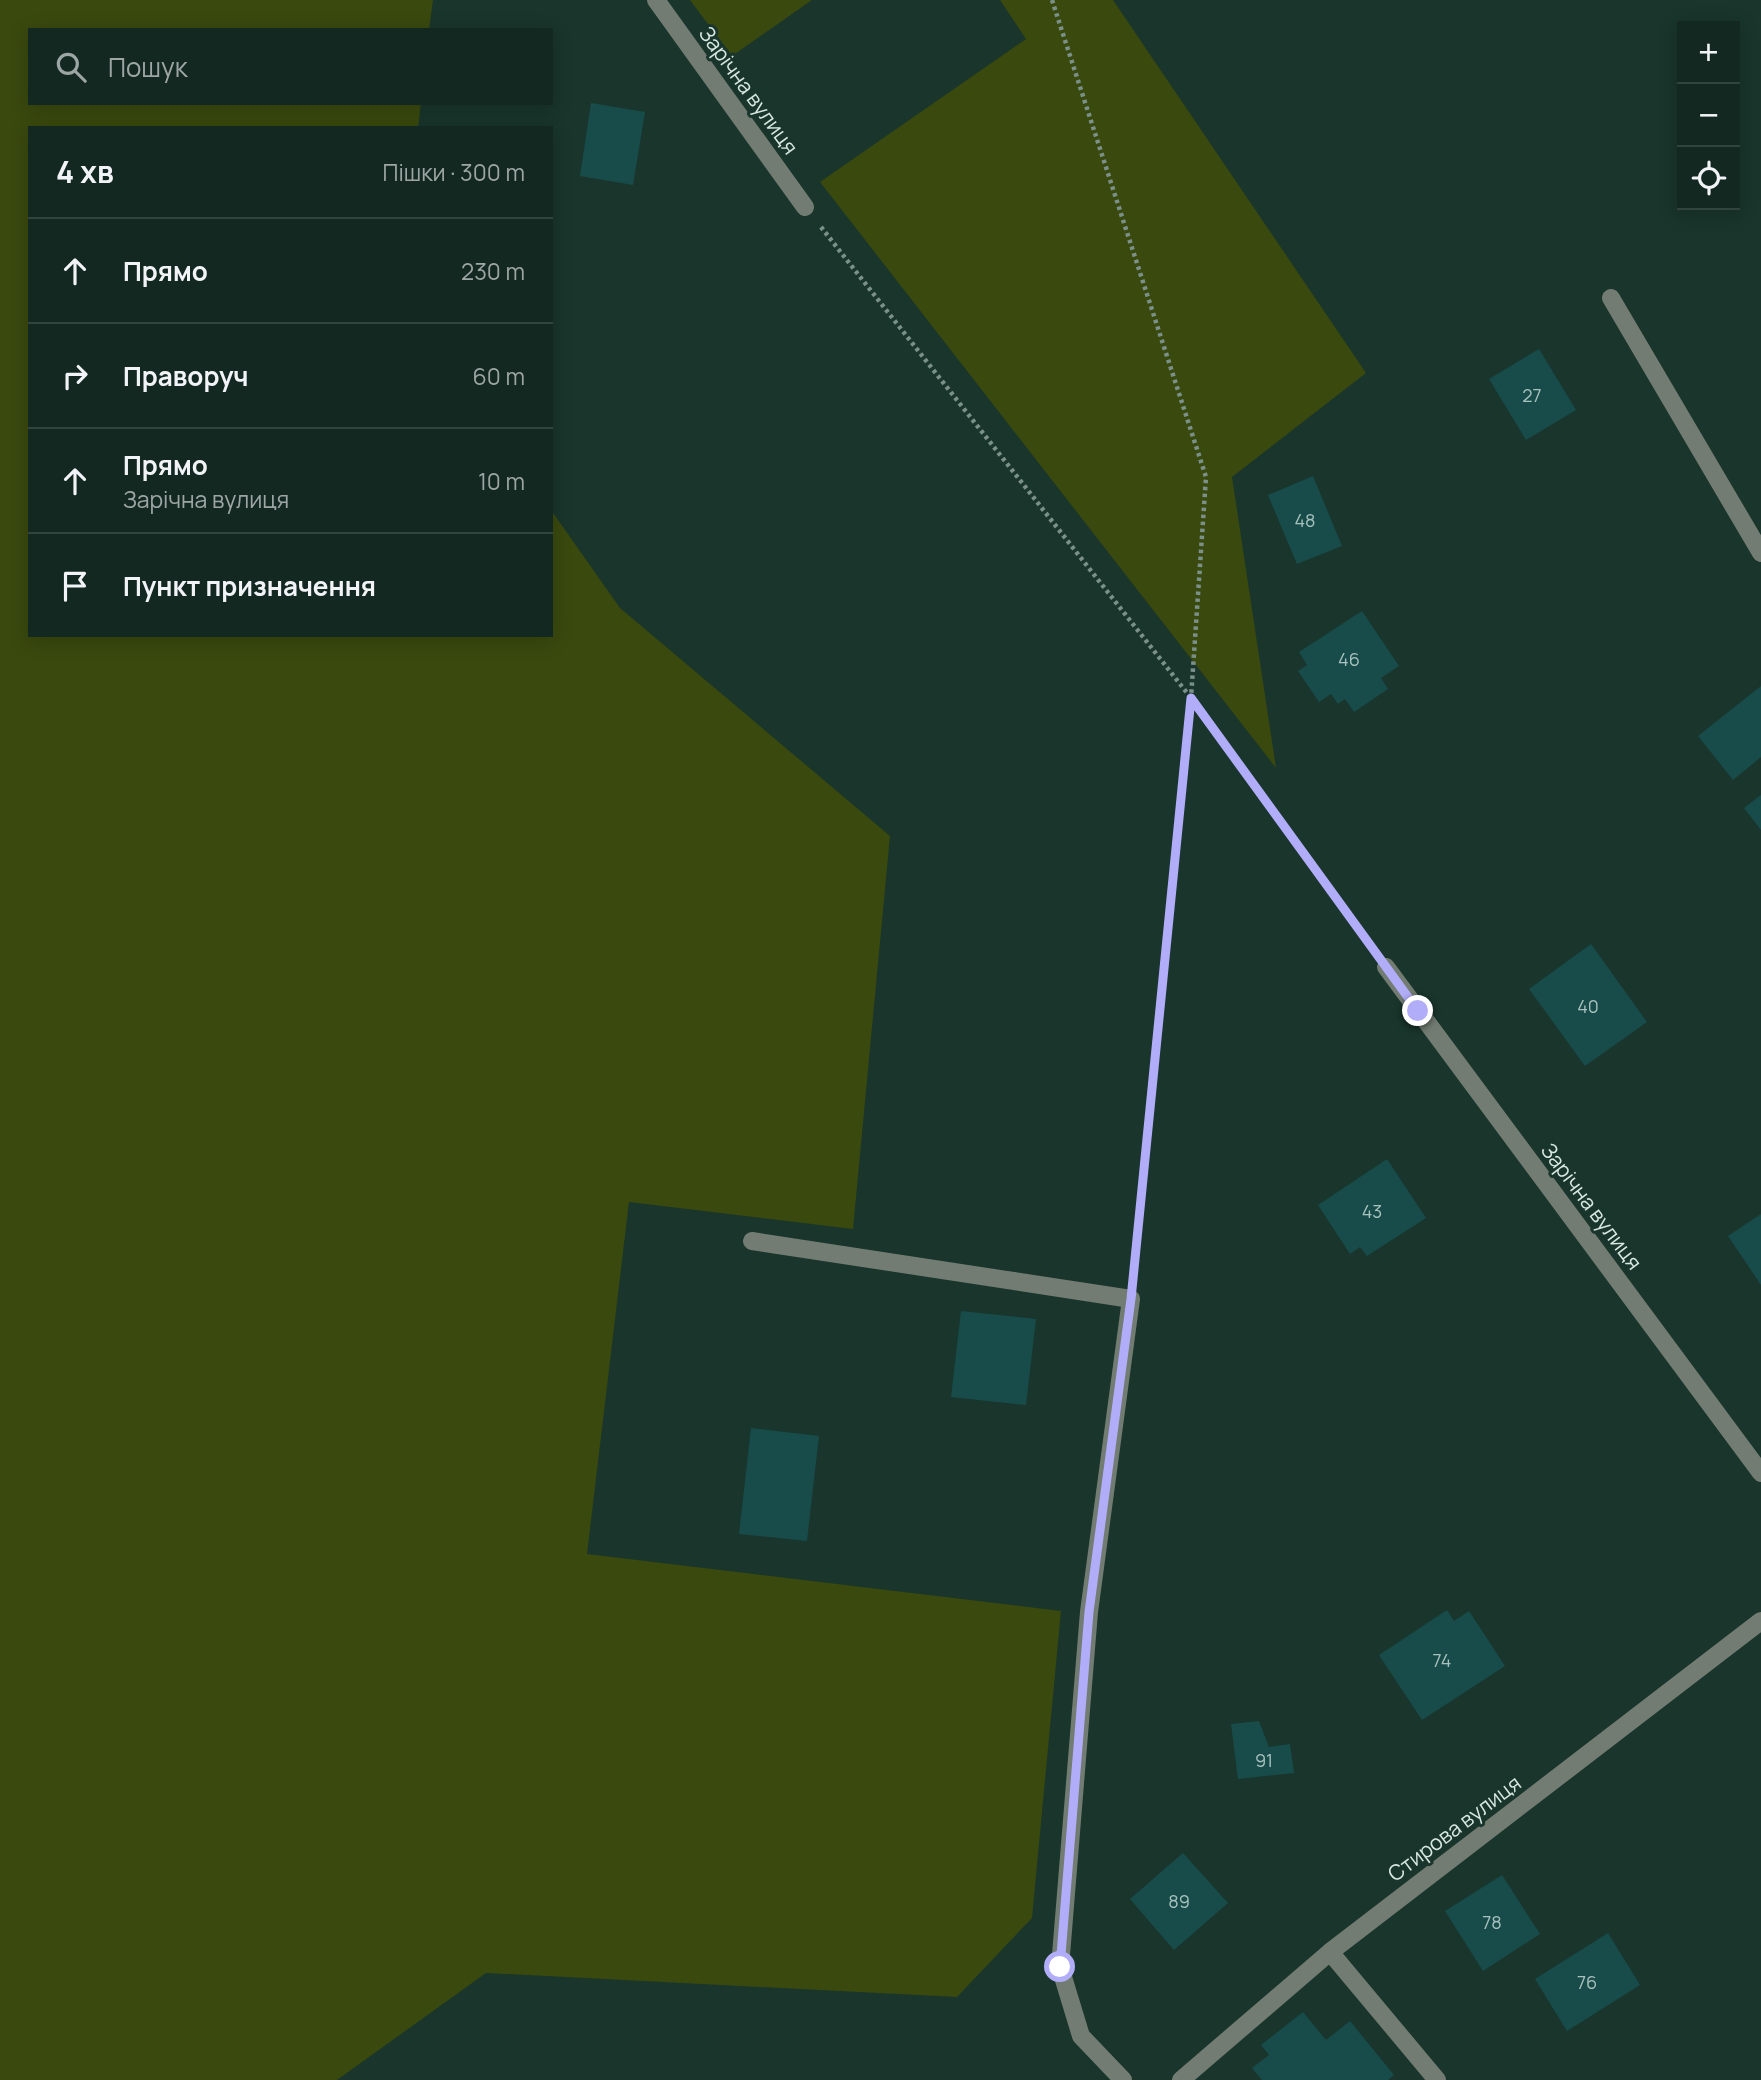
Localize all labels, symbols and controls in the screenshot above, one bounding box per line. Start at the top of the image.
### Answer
street label: Зарічна вулиця [693,20,805,160]
map controls [1677,21,1740,210]
button: + [1677,21,1740,84]
search box [28,28,553,105]
icon: search [52,48,90,86]
text: Пошук [108,49,188,85]
button: − [1677,84,1740,147]
button: locate [1677,147,1740,210]
text: 4 хв [56,151,114,192]
text: Пішки · 300 m [382,156,525,188]
icon: ahead [56,252,94,290]
text: Прямо [123,253,208,289]
text: 230 m [461,255,525,287]
icon: right [56,357,94,395]
text: Праворуч [123,358,248,394]
text: 60 m [473,360,525,392]
house number: 27 [1522,383,1542,407]
text: Прямо [123,447,208,483]
icon: ahead [56,462,94,500]
text: 10 m [478,465,525,497]
text: Зарічна вулиця [123,483,289,515]
house number: 48 [1294,508,1316,532]
icon: arrive [56,567,94,605]
text: Пункт призначення [123,568,376,604]
house number: 46 [1338,647,1360,671]
house number: 40 [1577,994,1599,1018]
route end [1402,995,1433,1026]
street label: Зарічна вулиця [1535,1137,1649,1275]
house number: 43 [1362,1199,1382,1223]
house number: 74 [1433,1648,1451,1672]
house number: 91 [1255,1748,1273,1772]
street label: Стирова вулиця [1382,1769,1526,1887]
house number: 89 [1168,1889,1190,1913]
house number: 78 [1482,1910,1502,1934]
route start [1044,1951,1075,1982]
house number: 76 [1577,1970,1597,1994]

